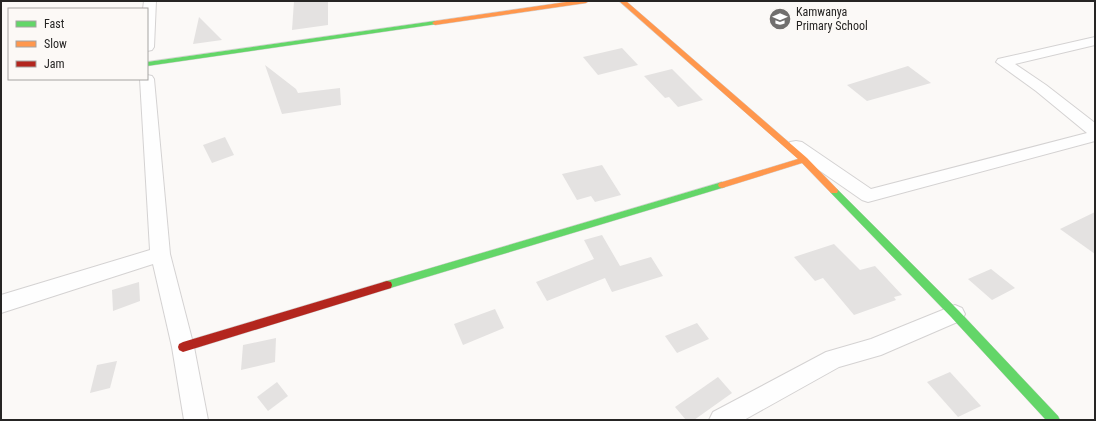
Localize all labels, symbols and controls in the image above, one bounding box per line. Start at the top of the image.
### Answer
place label: Kamwanya Primary School [796,5,868,33]
school or university icon: Kamwanya Primary School [767,6,793,32]
legend [8,8,148,80]
text: Fast [44,17,65,31]
text: Slow [44,37,67,51]
text: Jam [44,57,65,71]

